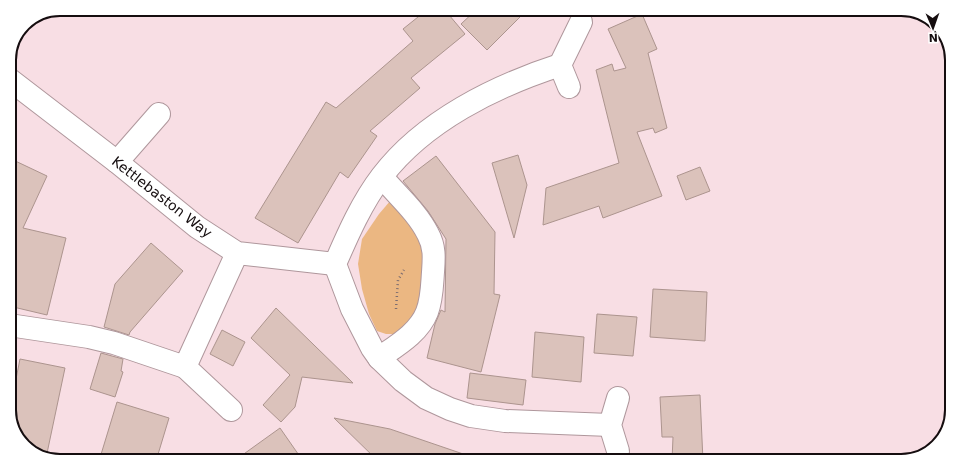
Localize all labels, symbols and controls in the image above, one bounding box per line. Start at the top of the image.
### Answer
north arrow [913,8,953,48]
text: N [928,31,938,44]
street label: Kettlebaston Way [109,153,215,241]

